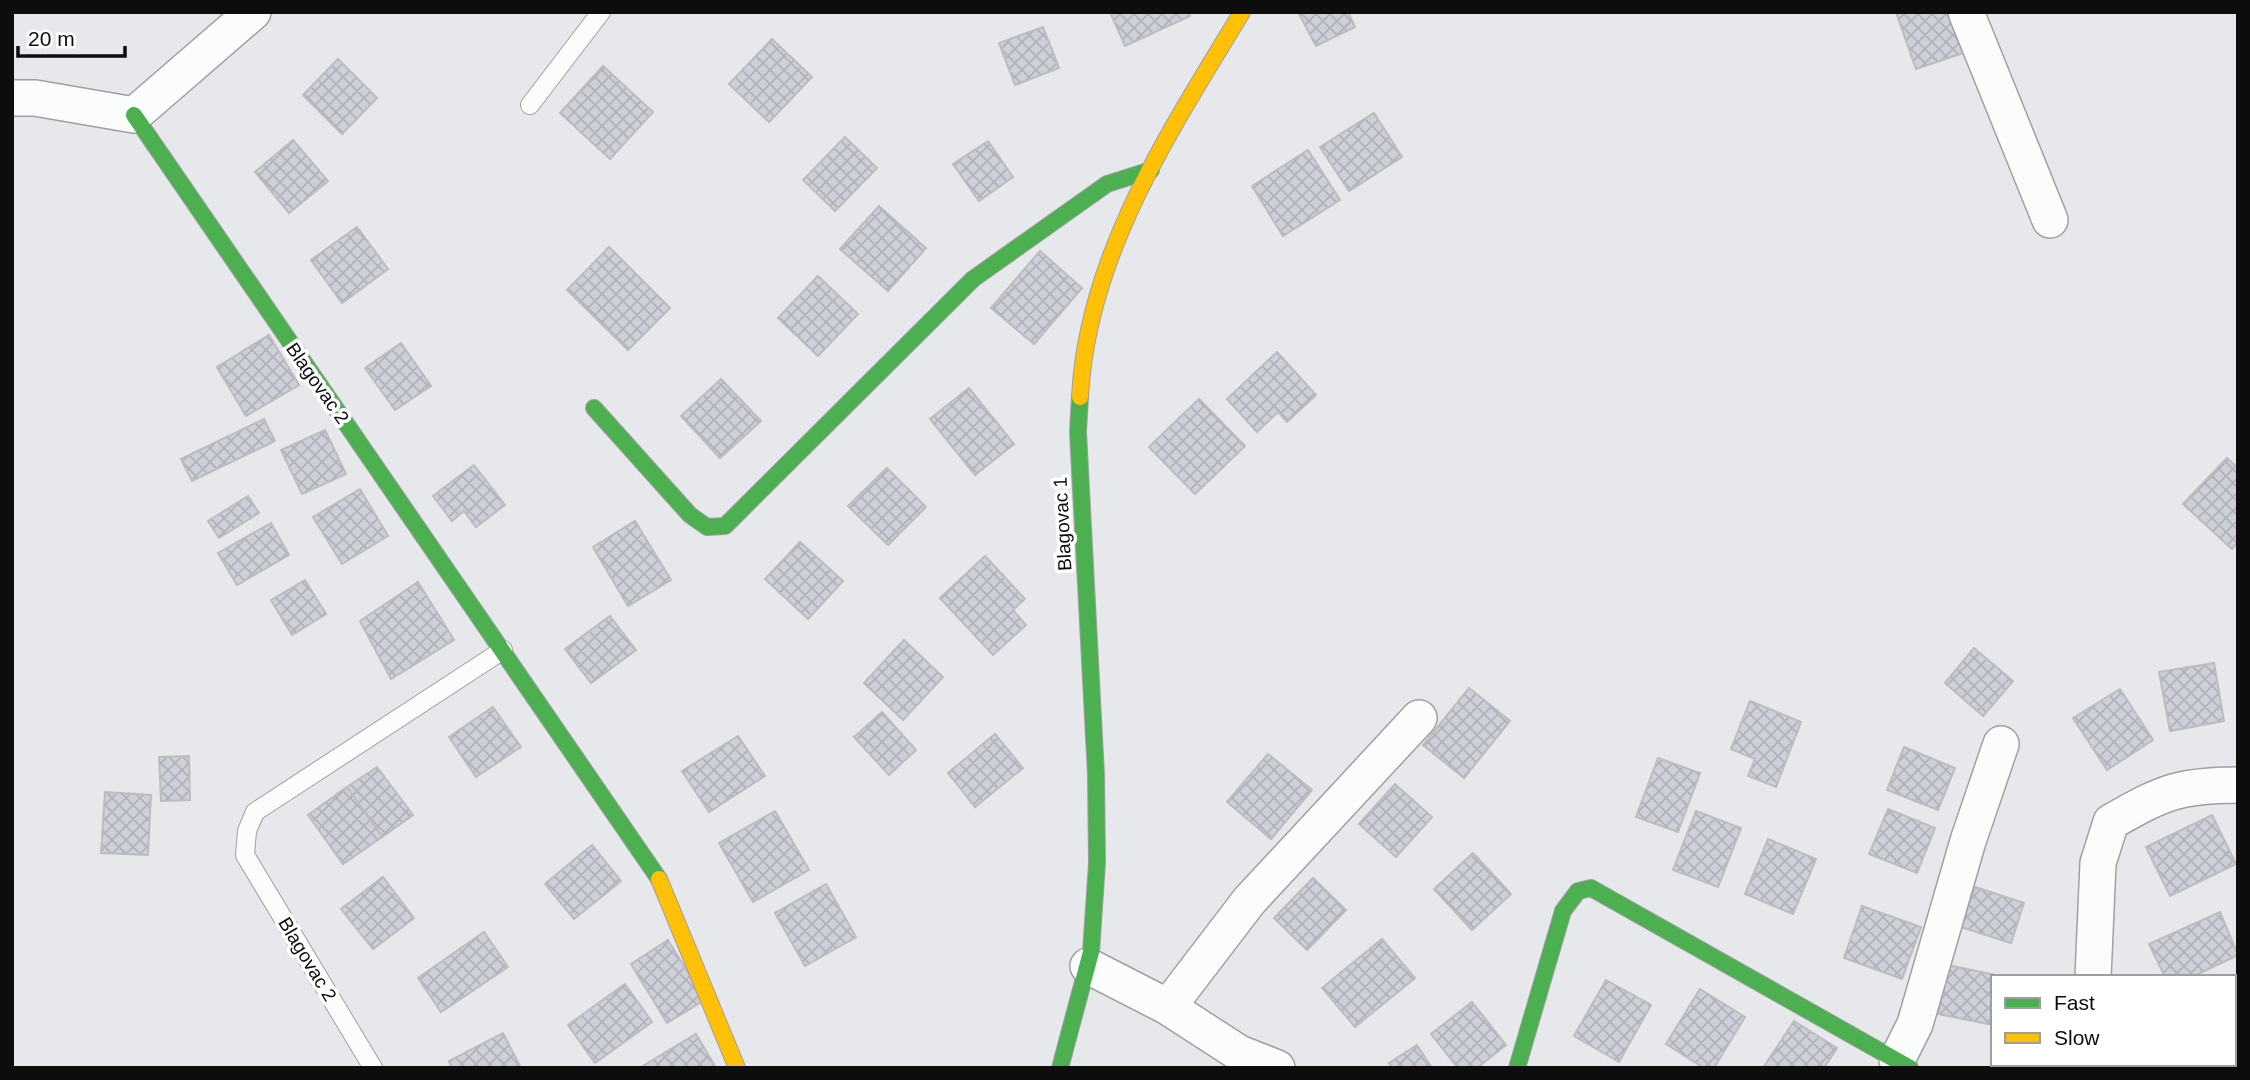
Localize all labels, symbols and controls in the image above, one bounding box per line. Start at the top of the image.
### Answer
scale bar [18,14,124,58]
text: 20 m [28,27,75,50]
street label: Blagovac 2 [282,339,353,428]
street label: Blagovac 1 [1050,476,1075,571]
street label: Blagovac 2 [274,914,341,1005]
legend [1991,975,2236,1066]
text: Fast [2054,991,2095,1014]
text: Slow [2054,1026,2100,1049]

